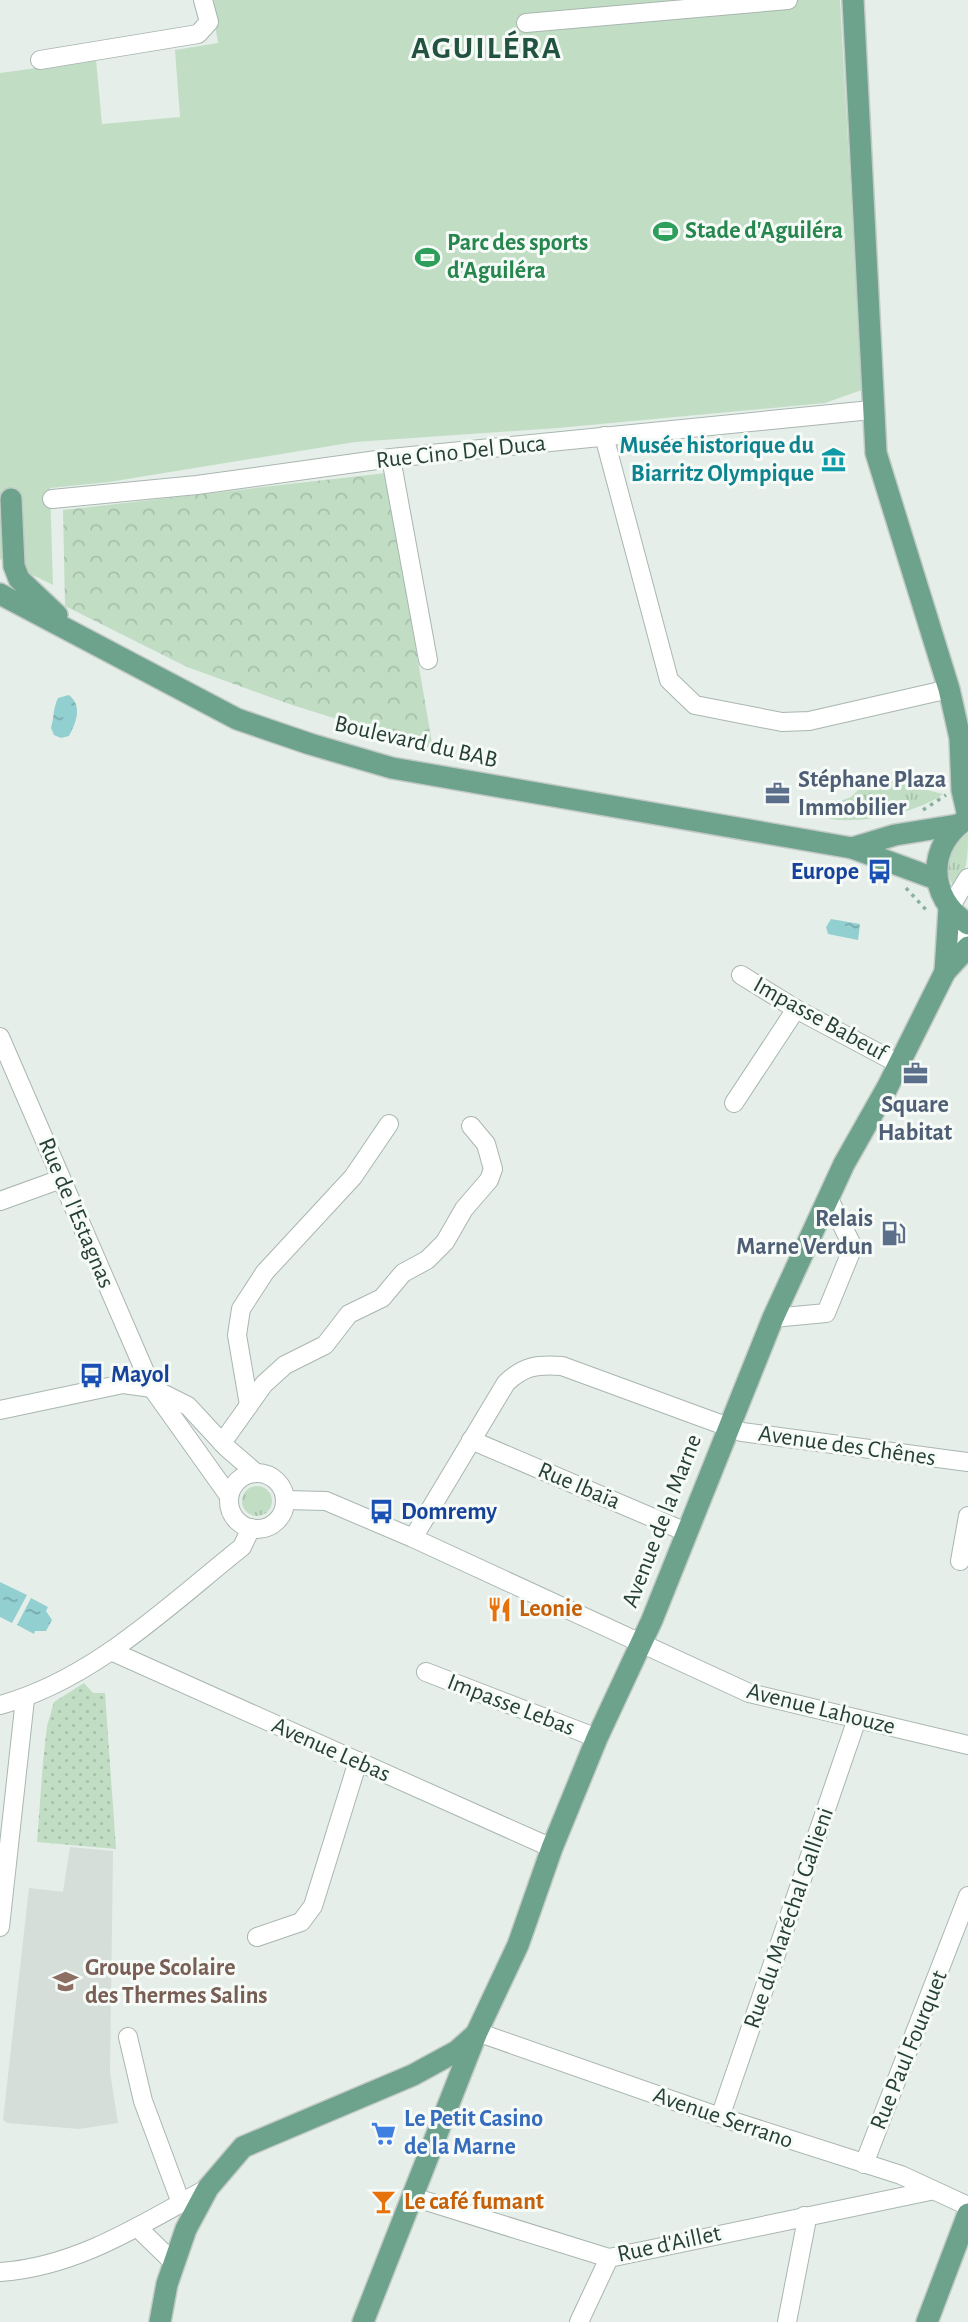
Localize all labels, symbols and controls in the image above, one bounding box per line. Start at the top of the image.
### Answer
district label: AGUILÉRA [411,30,563,64]
sports icon: Stade d'Aguiléra [651,217,679,245]
place label: Stade d'Aguiléra [685,219,843,243]
place label: Parc des sports d'Aguiléra [447,231,588,283]
sports icon: Parc des sports d'Aguiléra [413,243,441,271]
street label: Rue Cino Del Duca [375,431,547,473]
place label: Musée historique du Biarritz Olympique [620,434,814,486]
museum icon: Musée historique du Biarritz Olympique [820,446,848,474]
street label: Boulevard du BAB [332,712,500,772]
place label: Stéphane Plaza Immobilier [798,768,946,820]
office icon: Stéphane Plaza Immobilier [764,780,792,808]
bus stop icon: Europe [865,858,893,886]
place label: Europe [791,860,859,884]
street label: Impasse Babeuf [749,973,892,1066]
office icon: Square Habitat [901,1060,929,1088]
place label: Square Habitat [878,1093,952,1145]
street label: Rue de l'Estagnas [34,1134,118,1292]
place label: Relais Marne Verdun [736,1207,873,1259]
fuel station icon: Relais Marne Verdun [879,1219,907,1247]
bus stop icon: Mayol [77,1361,105,1389]
place label: Mayol [111,1363,170,1387]
street label: Avenue des Chênes [757,1422,937,1470]
street label: Avenue de la Marne [618,1431,706,1611]
street label: Rue Ibaïa [534,1458,624,1514]
bus stop icon: Domremy [367,1498,395,1526]
place label: Domremy [401,1500,497,1524]
restaurant icon: Leonie [485,1595,513,1623]
place label: Leonie [519,1597,583,1621]
street label: Impasse Lebas [444,1670,578,1740]
street label: Avenue Lahouze [744,1679,898,1739]
street label: Avenue Lebas [268,1713,394,1787]
street label: Rue du Maréchal Gallieni [740,1804,838,2032]
place label: Groupe Scolaire des Thermes Salins [85,1956,268,2008]
street label: Rue Paul Fourquet [866,1967,952,2133]
school or university icon: Groupe Scolaire des Thermes Salins [51,1968,79,1996]
street label: Avenue Serrano [650,2083,796,2153]
place label: Le Petit Casino de la Marne [404,2107,543,2159]
supermarket icon: Le Petit Casino de la Marne [370,2119,398,2147]
bar icon: Le café fumant [370,2188,398,2216]
place label: Le café fumant [404,2190,544,2214]
street label: Rue d'Aillet [615,2221,723,2267]

